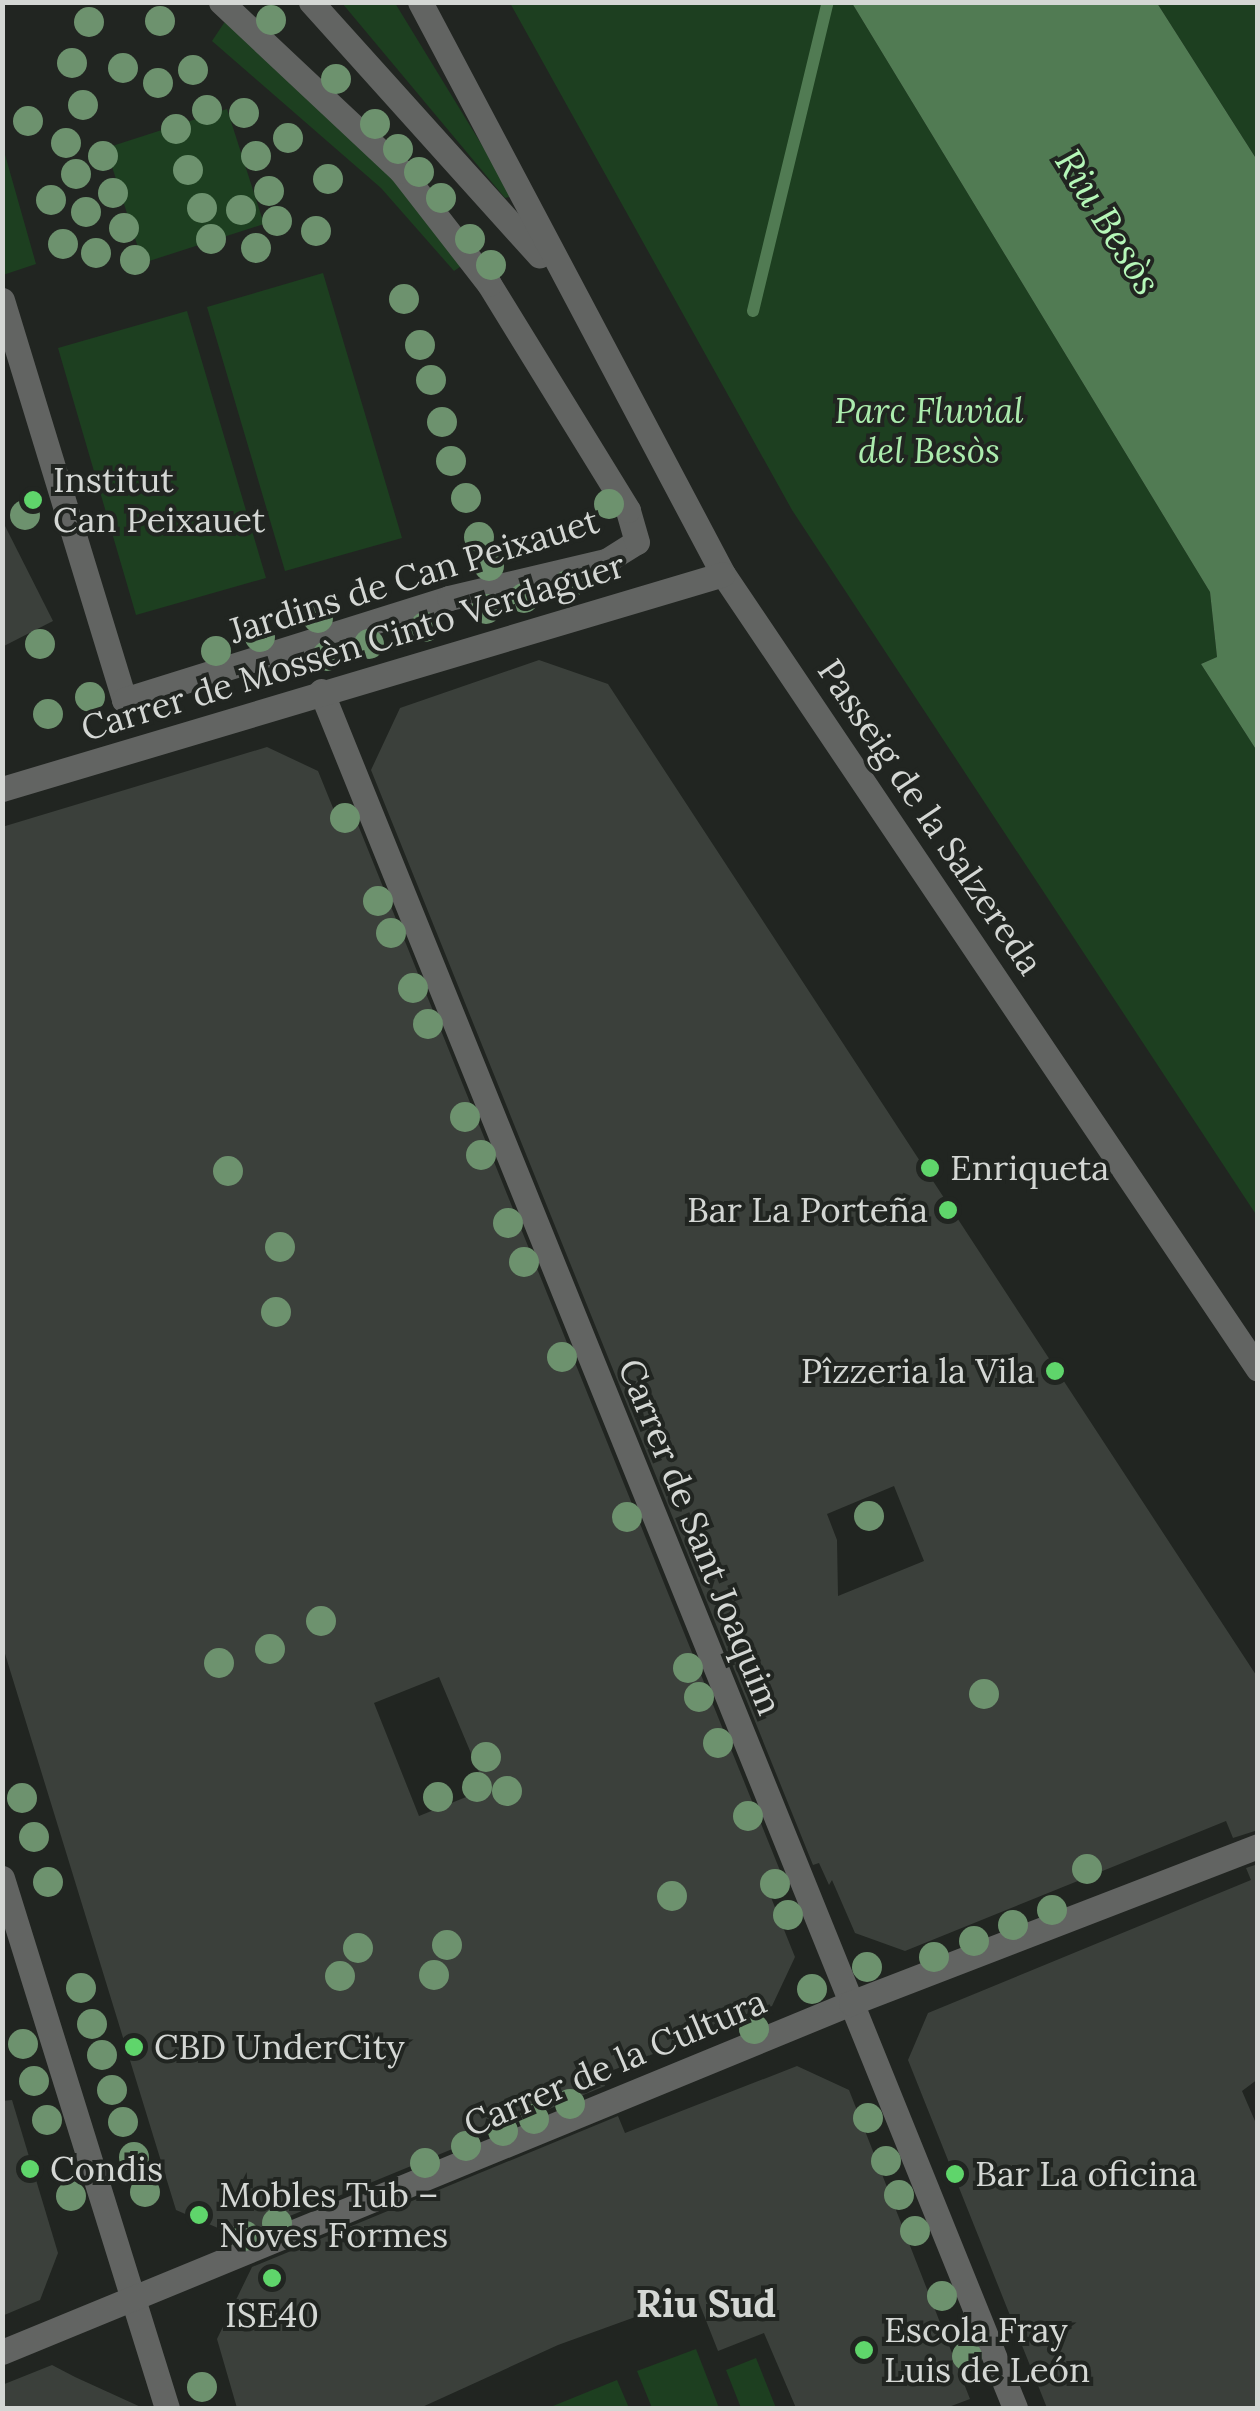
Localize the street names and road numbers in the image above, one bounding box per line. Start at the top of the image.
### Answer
street label: Jardins de Can Peixauet [224,500,604,652]
street label: Carrer de Mossèn Cinto Verdaguer [76,544,630,750]
street label: Passeig de la Salzereda [809,651,1051,983]
street label: Carrer de Sant Joaquim [609,1353,791,1721]
street label: Carrer de la Cultura [458,1980,772,2146]

